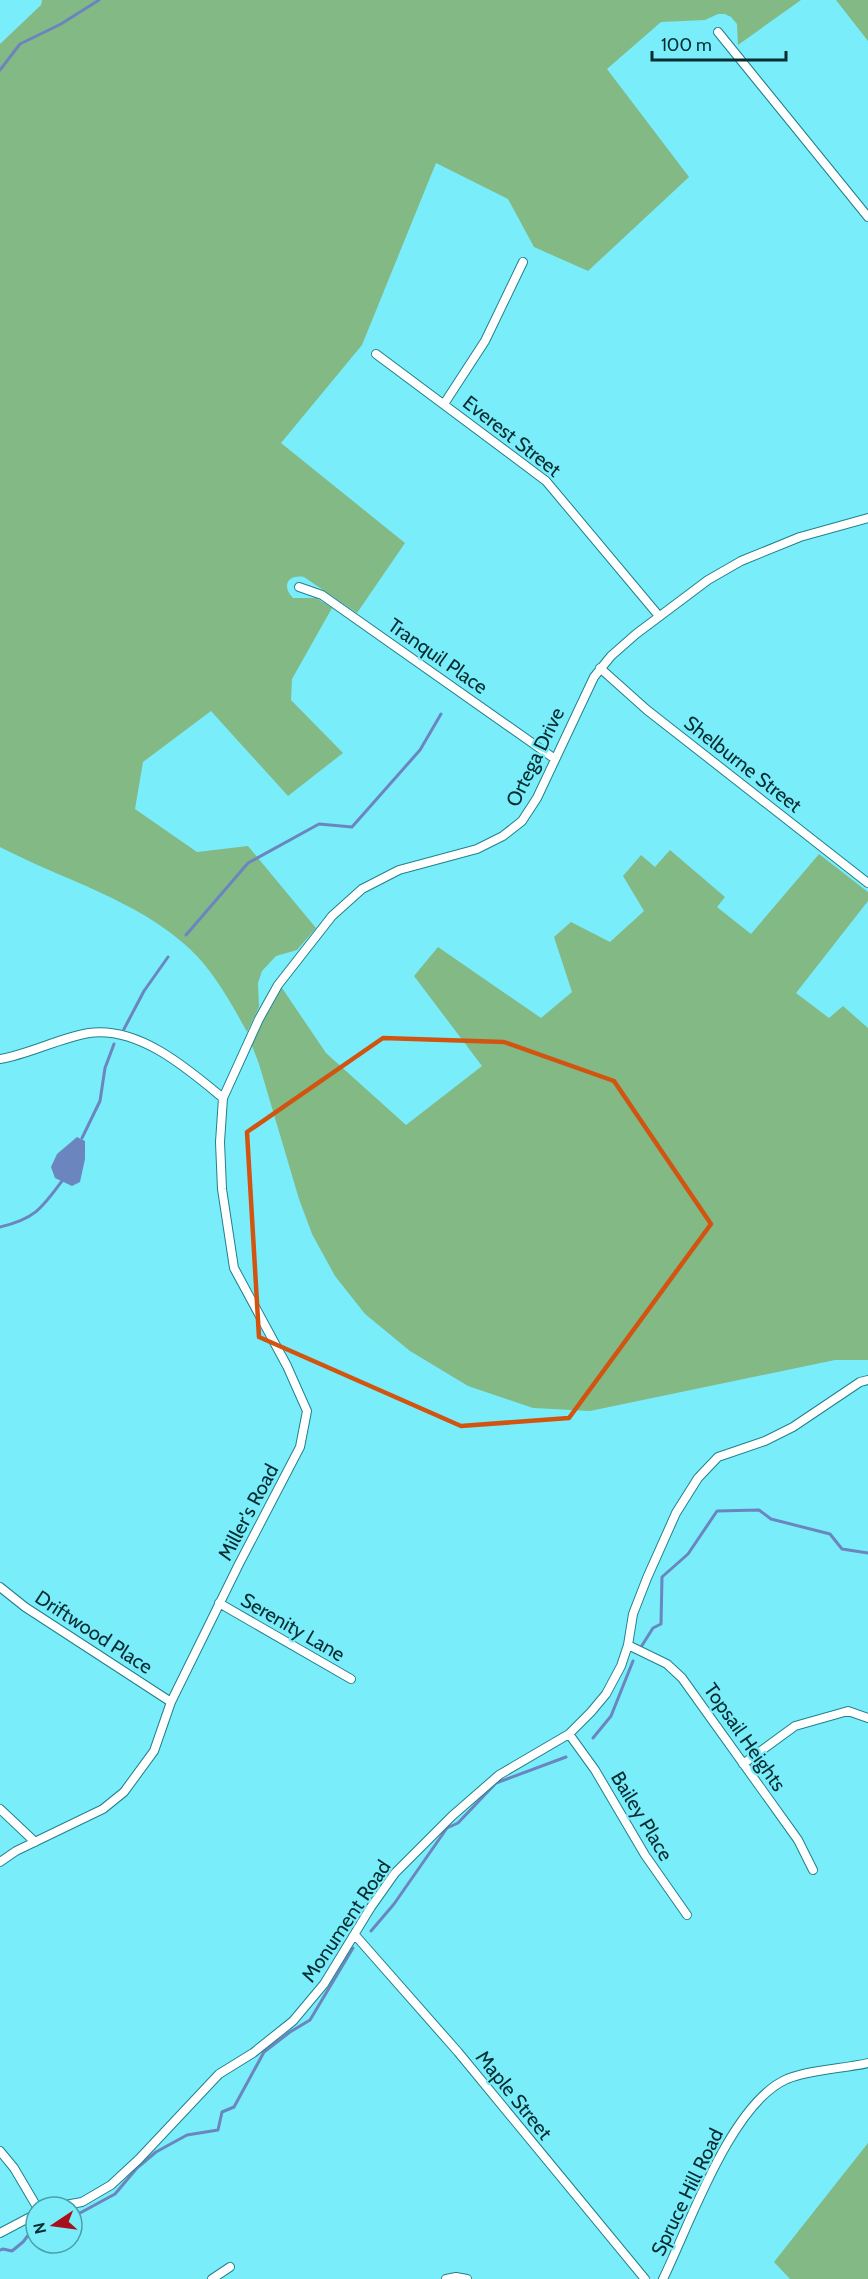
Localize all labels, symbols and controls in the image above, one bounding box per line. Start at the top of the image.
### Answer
scale bar [652,24,786,62]
text: 100 m [661,34,712,56]
street label: Everest Street [458,390,566,482]
street label: Tranquil Place [384,613,492,699]
street label: Ortega Drive [501,703,569,811]
street label: Shelburne Street [679,711,807,818]
street label: Miller's Road [213,1460,283,1564]
street label: Driftwood Place [31,1585,157,1679]
street label: Serenity Lane [237,1588,349,1666]
street label: Topsail Heights [699,1678,791,1796]
street label: Bailey Place [606,1767,678,1865]
street label: Monument Road [296,1855,396,1987]
street label: Maple Street [471,2046,557,2145]
street label: Spruce Hill Road [646,2124,728,2260]
north arrow [24,2195,84,2255]
text: N [29,2221,50,2236]

